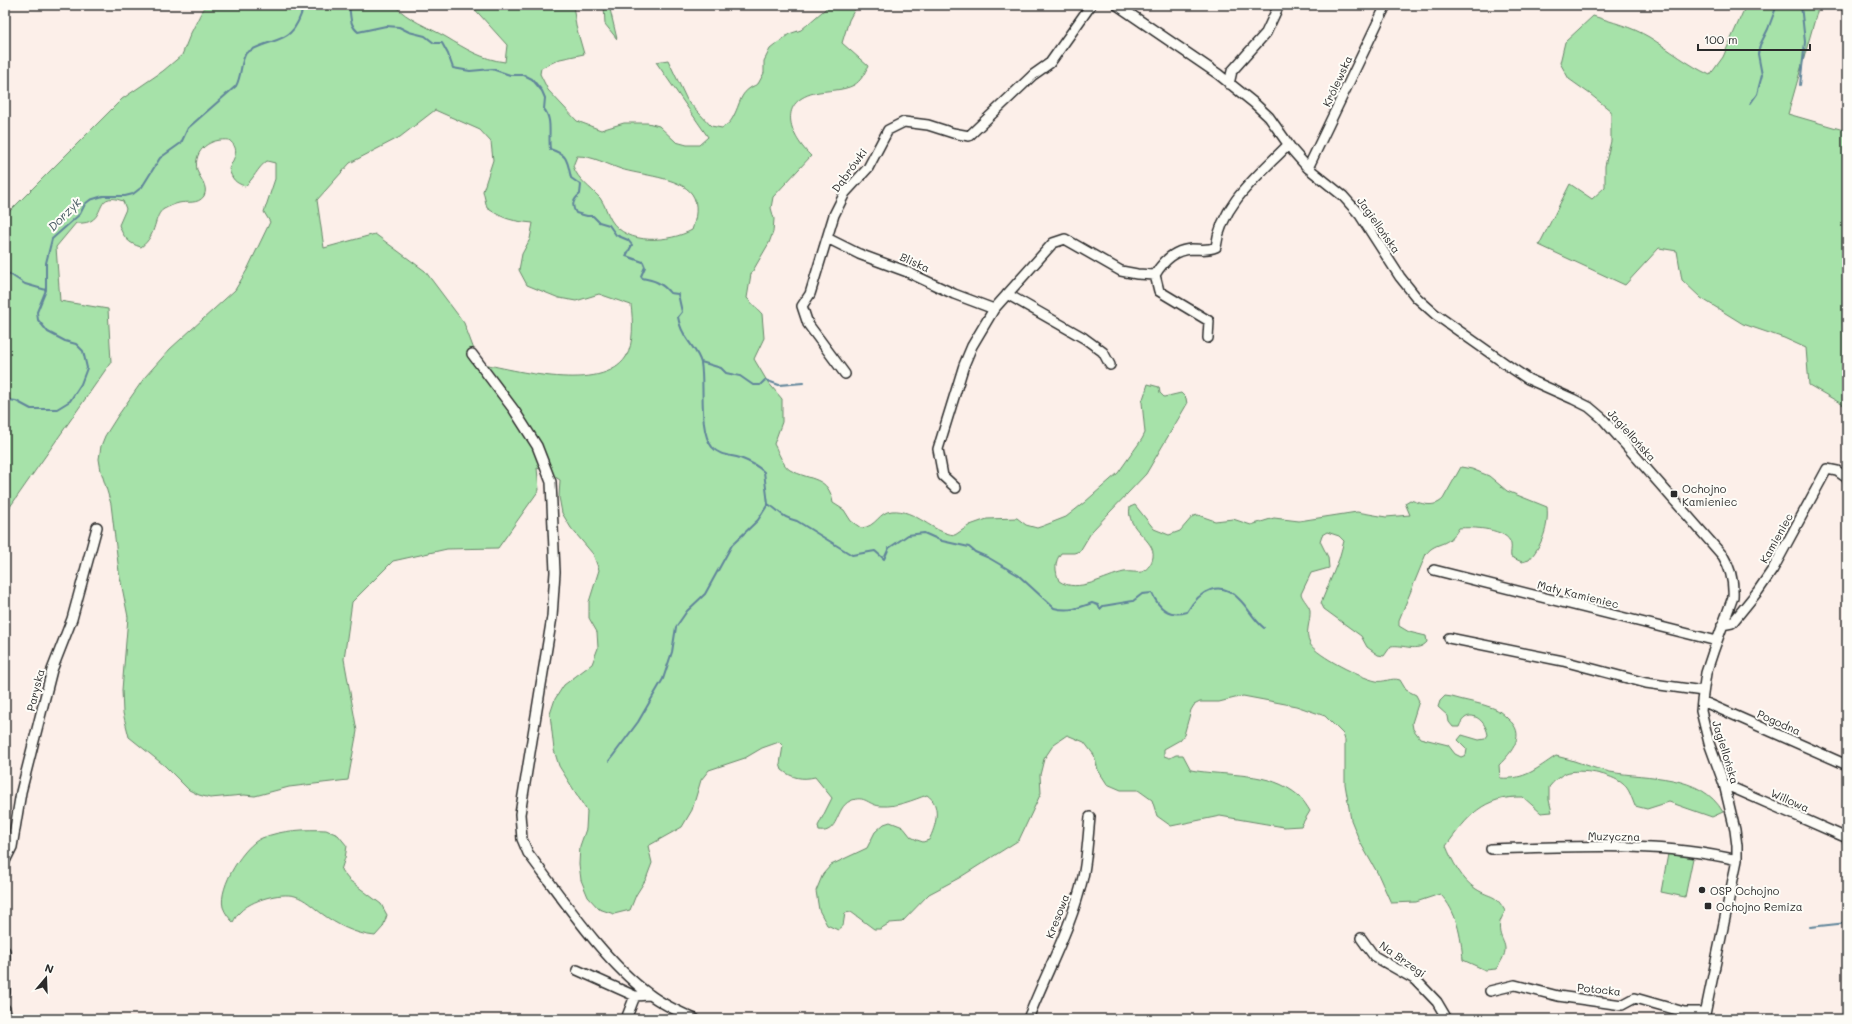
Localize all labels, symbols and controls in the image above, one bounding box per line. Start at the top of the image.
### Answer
scale bar [1698,26,1810,52]
text: 100 m [1704,31,1738,47]
street label: Królewska [1319,53,1355,109]
street label: Dąbrówki [828,145,870,195]
water label: Dorzyk [44,194,84,234]
street label: Jagiellońska [1354,194,1404,256]
street label: Bliska [898,249,932,275]
street label: Jagiellońska [1604,406,1660,465]
place label: Ochojno Kamieniec [1682,481,1737,509]
marker: Ochojno Kamieniec [1669,489,1679,499]
street label: Kamieniec [1756,510,1796,566]
street label: Mały Kamieniec [1536,577,1620,611]
street label: Paryska [23,667,47,713]
street label: Pogodna [1755,706,1803,738]
street label: Jagiellońska [1709,718,1743,786]
street label: Willowa [1768,785,1812,815]
street label: Muzyczna [1588,828,1640,844]
place label: OSP Ochojno [1710,883,1780,898]
marker: OSP Ochojno [1697,885,1707,895]
street label: Kresowa [1042,892,1072,940]
place label: Ochojno Remiza [1716,899,1803,914]
marker: Ochojno Remiza [1703,901,1713,911]
street label: Na Brzegi [1377,938,1429,980]
north arrow [26,958,66,998]
text: N [43,960,56,977]
street label: Potocka [1576,979,1622,999]

